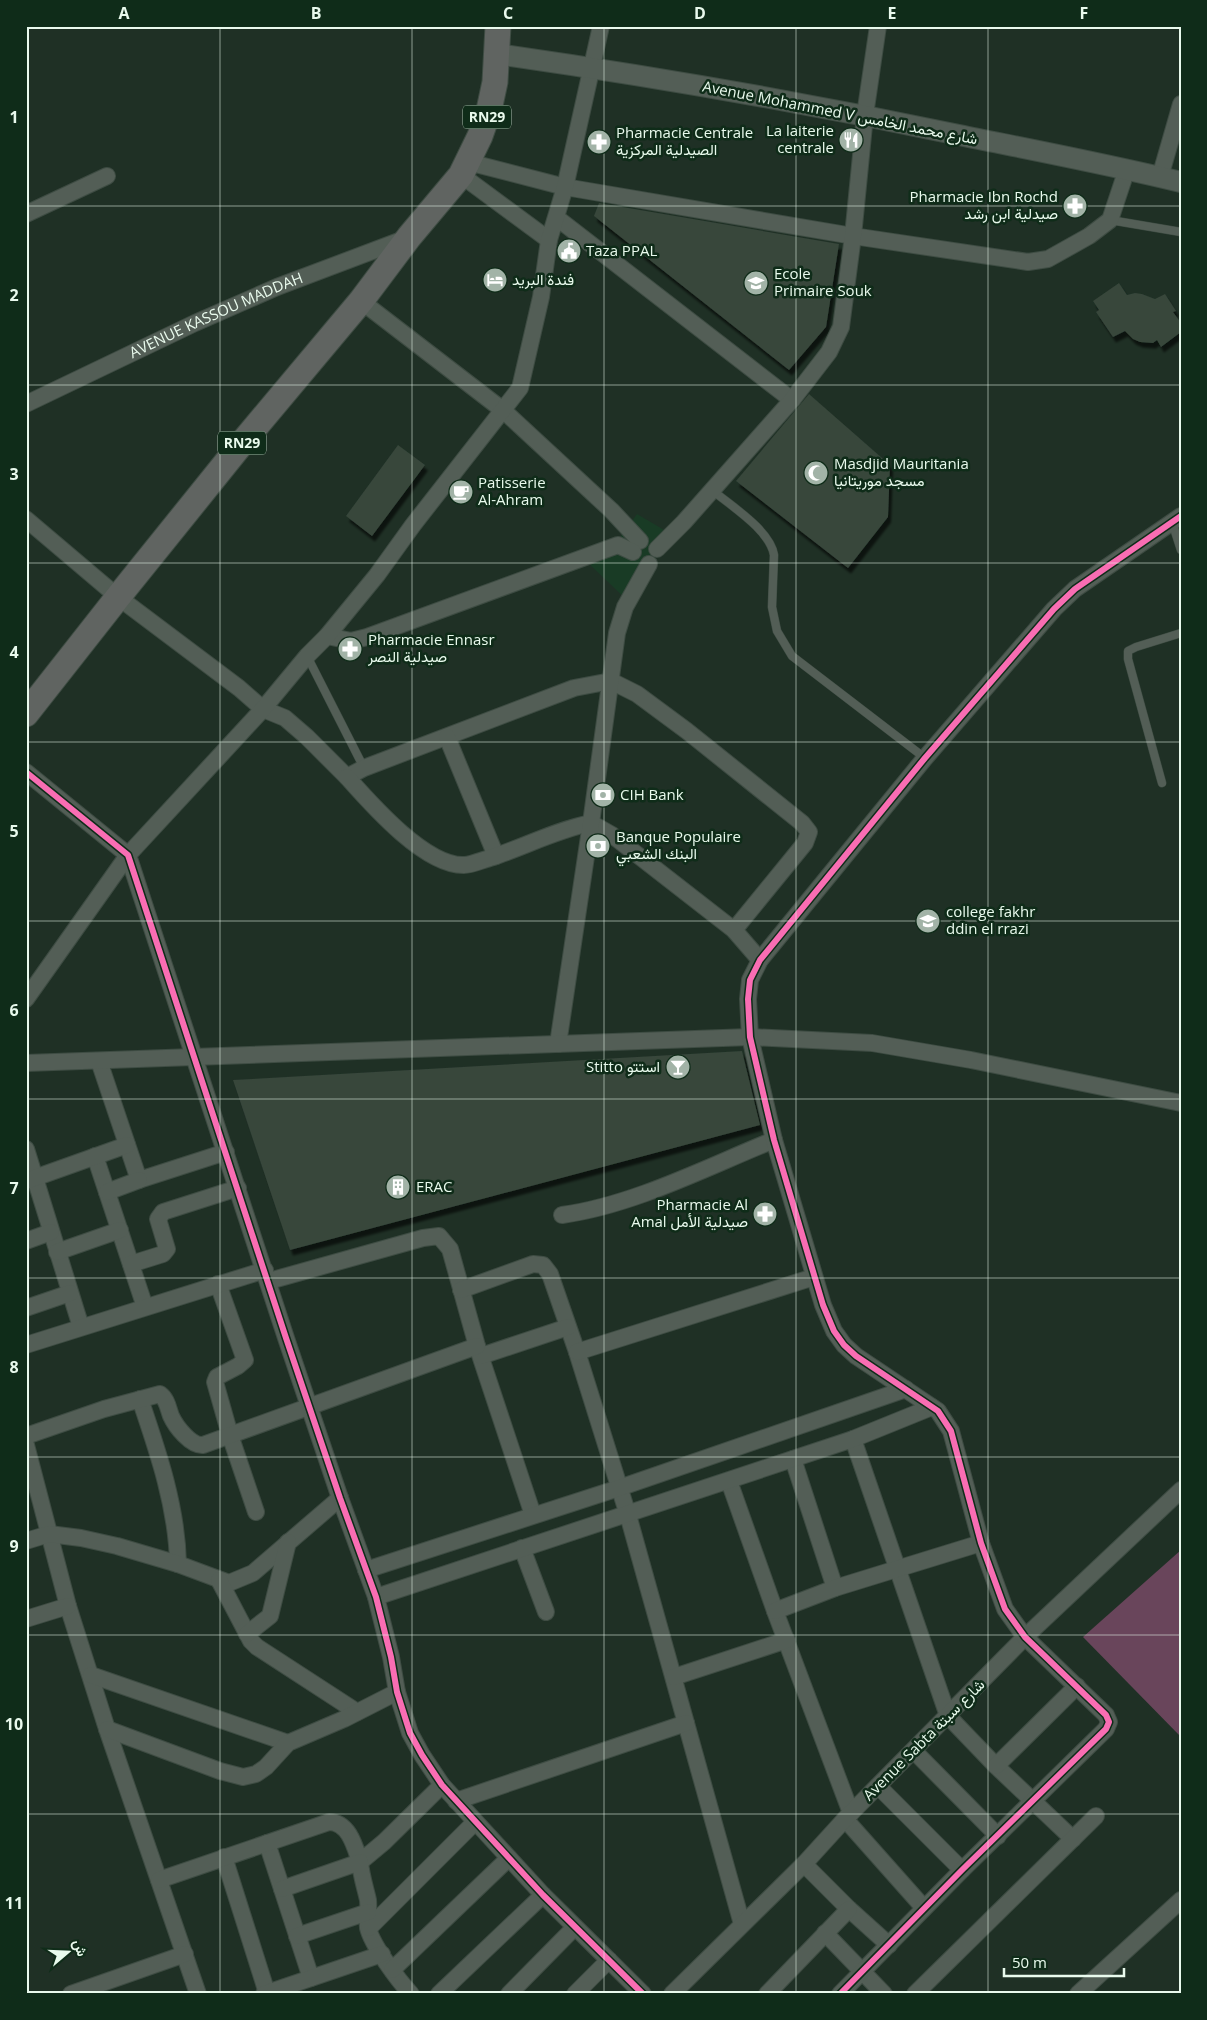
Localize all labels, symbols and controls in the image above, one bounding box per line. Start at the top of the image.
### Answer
text: A [118,2,130,24]
text: B [311,2,321,24]
text: C [503,2,513,24]
text: D [694,2,706,24]
text: E [888,2,897,24]
text: F [1080,2,1088,24]
street label: Avenue Mohammed V شارع محمد الخامس [701,76,979,150]
road number: RN29 [463,105,511,128]
text: 1 [9,106,19,128]
place label: La laiterie centrale [766,120,834,157]
place label: Pharmacie Centrale الصيدلية المركزية [616,122,753,159]
restaurant icon: La laiterie centrale [838,127,864,153]
pharmacy icon: Pharmacie Centrale الصيدلية المركزية [586,129,612,155]
place label: Pharmacie Ibn Rochd صيدلية ابن رشد [909,186,1058,224]
pharmacy icon: Pharmacie Ibn Rochd صيدلية ابن رشد [1062,193,1088,219]
public building icon: Taza PPAL [556,238,582,264]
place label: Taza PPAL [586,240,657,260]
place label: Ecole Primaire Souk [774,263,872,300]
street label: AVENUE KASSOU MADDAH [126,267,306,362]
hotel icon: فندة البريد [482,267,508,293]
place label: فندة البريد [512,269,574,289]
school or university icon: Ecole Primaire Souk [743,270,769,296]
text: 2 [9,284,19,306]
road number: RN29 [218,432,266,454]
place label: Masdjid Mauritania مسجد موريتانيا [834,453,969,490]
mosque icon: Masdjid Mauritania مسجد موريتانيا [803,460,829,486]
text: 3 [9,463,19,485]
place label: Patisserie Al-Ahram [478,472,546,509]
cafe icon: Patisserie Al-Ahram [448,479,474,505]
place label: Pharmacie Ennasr صيدلية النصر [367,629,495,666]
pharmacy icon: Pharmacie Ennasr صيدلية النصر [337,636,363,662]
text: 4 [9,641,19,663]
bank icon: CIH Bank [590,782,616,808]
place label: CIH Bank [620,784,684,804]
text: 5 [9,820,19,842]
place label: Banque Populaire البنك الشعبي [616,826,741,867]
bank icon: Banque Populaire البنك الشعبي [585,833,611,859]
place label: college fakhr ddin el rrazi [946,901,1035,938]
school or university icon: college fakhr ddin el rrazi [915,908,941,934]
text: 6 [9,999,19,1021]
bar icon: Stitto استتو [665,1054,691,1080]
place label: Stitto استتو [586,1056,660,1076]
building icon: ERAC [385,1174,411,1200]
place label: ERAC [416,1176,453,1196]
text: 7 [9,1177,19,1199]
place label: Pharmacie Al Amal صيدلية الأمل [631,1194,748,1231]
pharmacy icon: Pharmacie Al Amal صيدلية الأمل [752,1201,778,1227]
text: 8 [9,1356,19,1378]
text: 9 [9,1535,19,1557]
street label: Avenue Sabta شارع سبتة [858,1674,990,1806]
text: 10 [5,1713,23,1735]
text: 11 [5,1892,23,1914]
north arrow [42,1928,92,1978]
text: ش [69,1937,93,1959]
scale bar [1004,1945,1124,1977]
text: 50 m [1012,1952,1047,1972]

